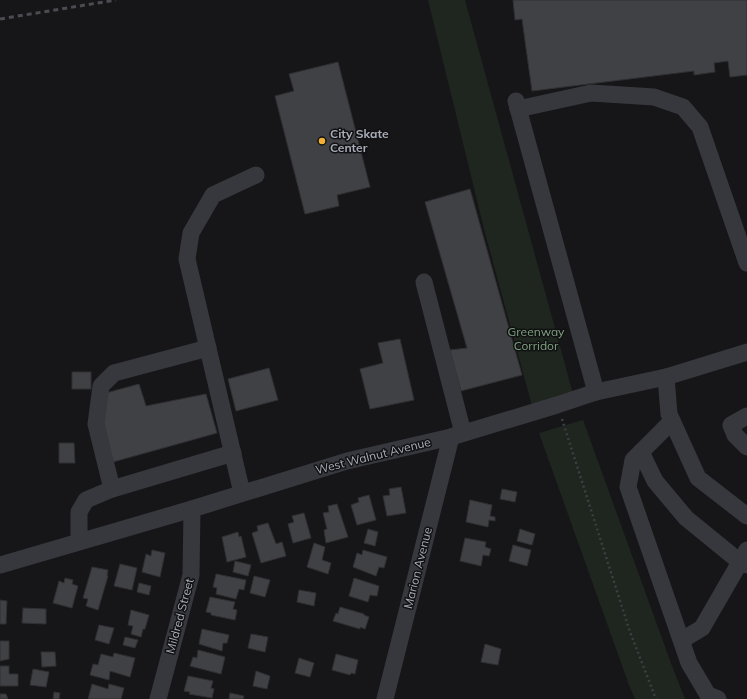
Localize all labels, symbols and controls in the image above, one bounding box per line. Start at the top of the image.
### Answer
place label: City Skate Center [330,126,389,155]
marker: City Skate Center [317,136,327,146]
park label: Greenway Corridor [508,324,565,353]
street label: West Walnut Avenue [314,434,432,477]
street label: Marion Avenue [400,526,435,610]
street label: Mildred Street [162,576,197,655]

